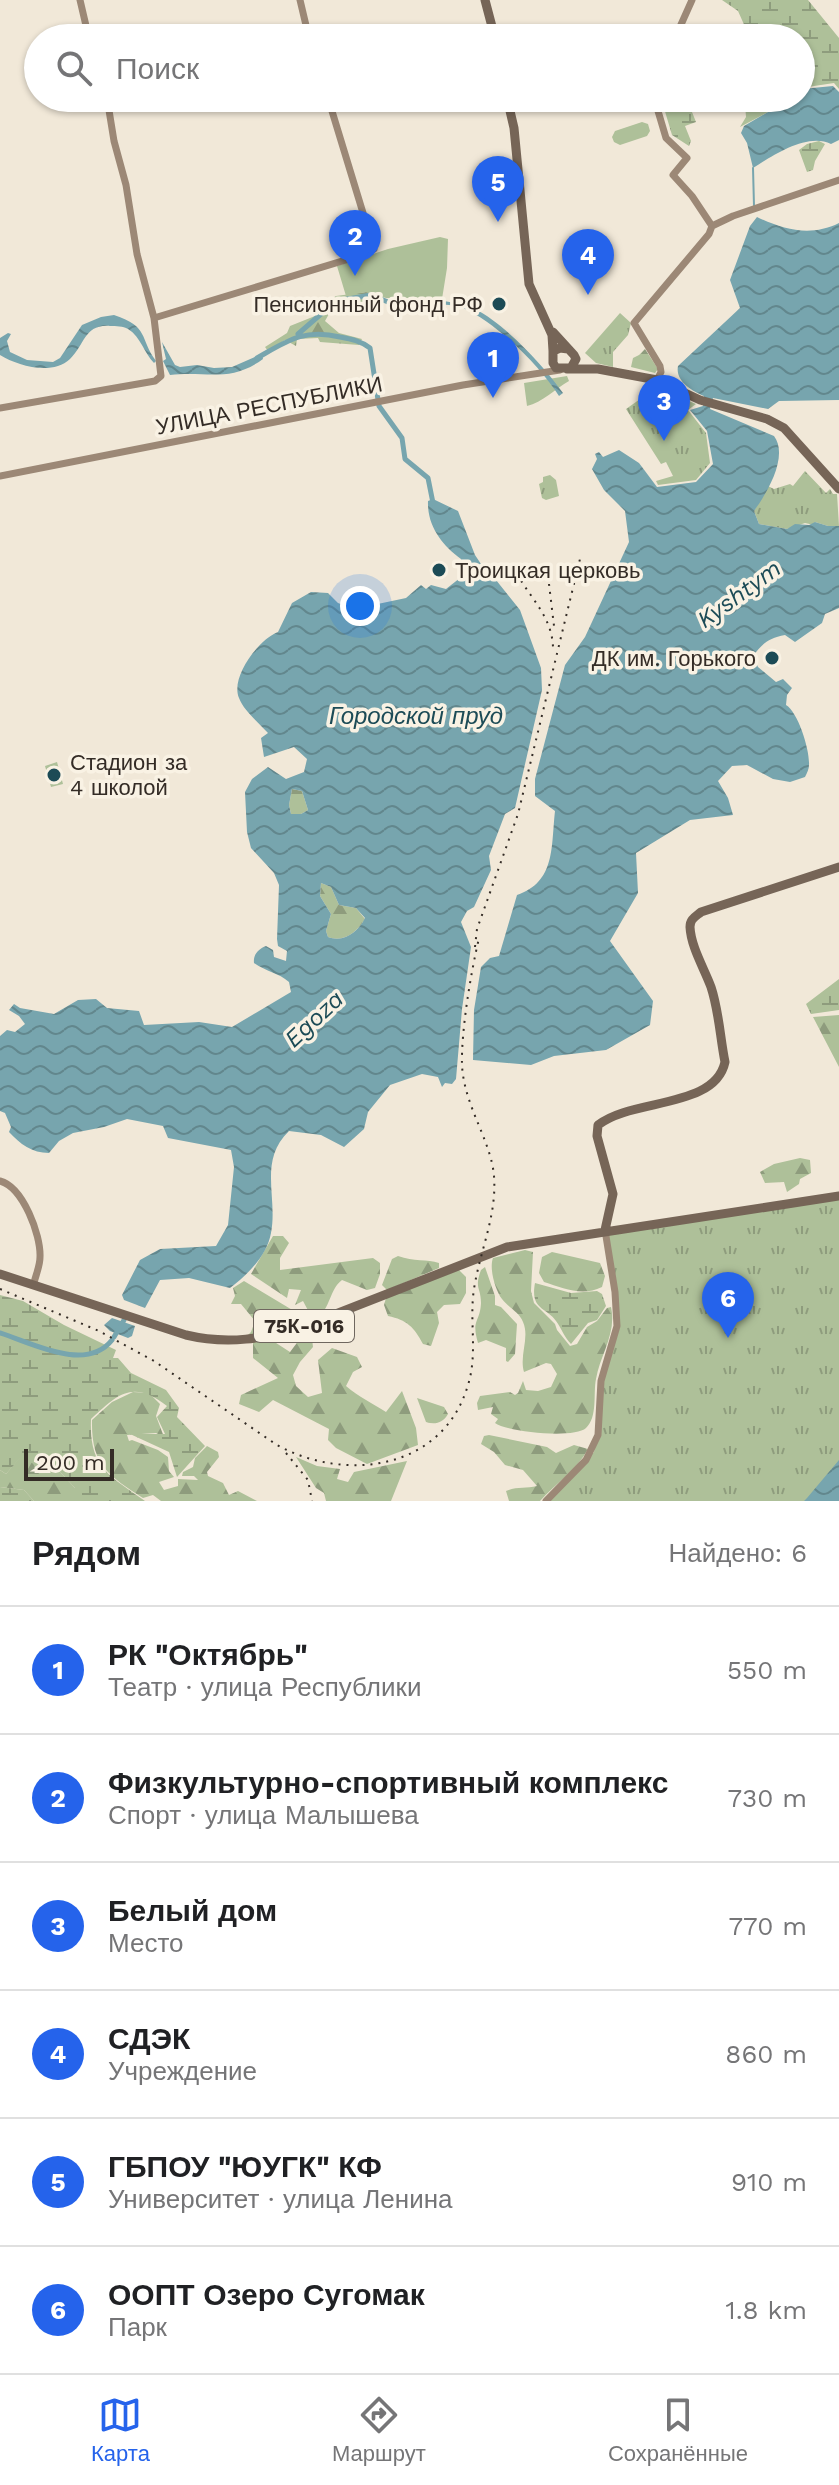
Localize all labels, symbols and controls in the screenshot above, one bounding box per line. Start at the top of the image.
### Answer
search box [24,24,815,112]
icon: search [52,46,96,90]
text: Поиск [116,51,199,86]
pin: 5 [472,156,524,222]
pin: 2 [329,210,381,276]
pin: 4 [562,229,614,295]
place label: Пенсионный фонд РФ [253,292,483,317]
marker: Пенсионный фонд РФ [490,295,508,313]
pin: 1 [467,332,519,398]
street label: УЛИЦА РЕСПУБЛИКИ [154,371,385,440]
pin: 3 [638,375,690,441]
water label: Kyshtym [691,554,787,634]
place label: Троицкая церковь [455,558,640,583]
marker: Троицкая церковь [430,561,448,579]
your location [340,586,380,626]
place label: ДК им. Горького [592,646,756,671]
marker: ДК им. Горького [763,649,781,667]
water label: Городской пруд [329,702,503,730]
place label: Стадион за 4 школой [70,750,188,800]
marker: Стадион за 4 школой [45,766,63,784]
water label: Egoza [279,985,349,1053]
pin: 6 [702,1272,754,1338]
road number: 75К-016 [254,1310,354,1342]
scale bar [24,1445,114,1481]
text: 200 m [36,1450,105,1475]
text: Рядом [32,1533,141,1573]
text: Найдено: 6 [668,1538,807,1568]
text: РК "Октябрь" [108,1637,308,1672]
text: 1 [52,1655,64,1685]
text: 550 m [727,1655,807,1685]
text: Театр · улица Республики [108,1672,421,1702]
text: Физкультурно-спортивный комплекс [108,1765,668,1800]
text: 2 [50,1783,66,1813]
text: 730 m [727,1783,807,1813]
text: Спорт · улица Малышева [108,1800,419,1830]
text: Белый дом [108,1893,277,1928]
text: 3 [50,1911,66,1941]
text: 770 m [729,1911,807,1941]
text: Место [108,1928,184,1958]
text: СДЭК [108,2021,190,2056]
text: 4 [50,2039,66,2069]
text: 860 m [725,2039,807,2069]
text: Учреждение [108,2056,257,2086]
text: ГБПОУ "ЮУГК" КФ [108,2149,382,2184]
text: 5 [50,2167,66,2197]
text: 910 m [731,2167,807,2197]
text: Университет · улица Ленина [108,2184,453,2214]
text: ООПТ Озеро Сугомак [108,2277,425,2312]
text: 6 [50,2295,66,2325]
text: 1.8 km [726,2295,807,2325]
text: Парк [108,2312,167,2342]
tab: Карта [91,2393,150,2467]
tab: Маршрут [332,2393,426,2467]
tab: Сохранённые [608,2393,748,2467]

